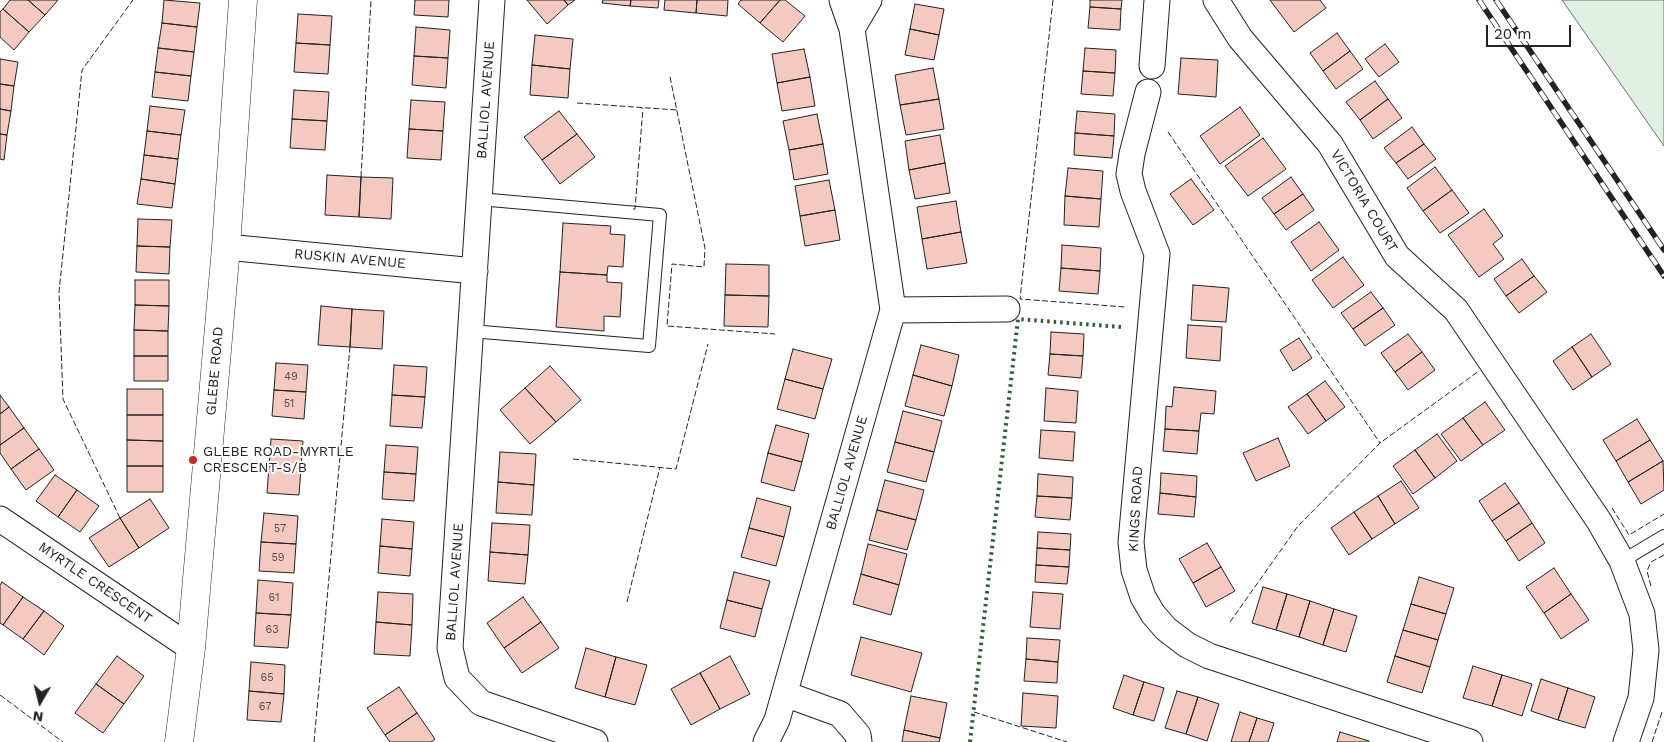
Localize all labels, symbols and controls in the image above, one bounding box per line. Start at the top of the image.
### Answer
scale bar [1489,15,1574,47]
text: 20 m [1494,25,1532,43]
street label: BALLIOL AVENUE [473,40,499,160]
street label: VICTORIA COURT [1327,147,1401,255]
street label: RUSKIN AVENUE [293,246,407,272]
street label: GLEBE ROAD [203,326,227,416]
house number: 49 [284,370,298,384]
house number: 51 [284,397,294,411]
street label: BALLIOL AVENUE [823,414,871,532]
place label: GLEBE ROAD-MYRTLE CRESCENT-S/B [203,444,354,477]
marker: GLEBE ROAD-MYRTLE CRESCENT-S/B [187,454,199,466]
street label: KINGS ROAD [1125,466,1147,552]
house number: 57 [274,522,286,536]
street label: BALLIOL AVENUE [442,522,468,642]
street label: MYRTLE CRESCENT [35,539,155,627]
house number: 59 [271,551,285,565]
house number: 61 [269,591,279,605]
house number: 63 [265,623,279,637]
house number: 65 [260,671,274,685]
north arrow [15,677,65,727]
house number: 67 [259,700,271,714]
text: N [32,708,44,725]

